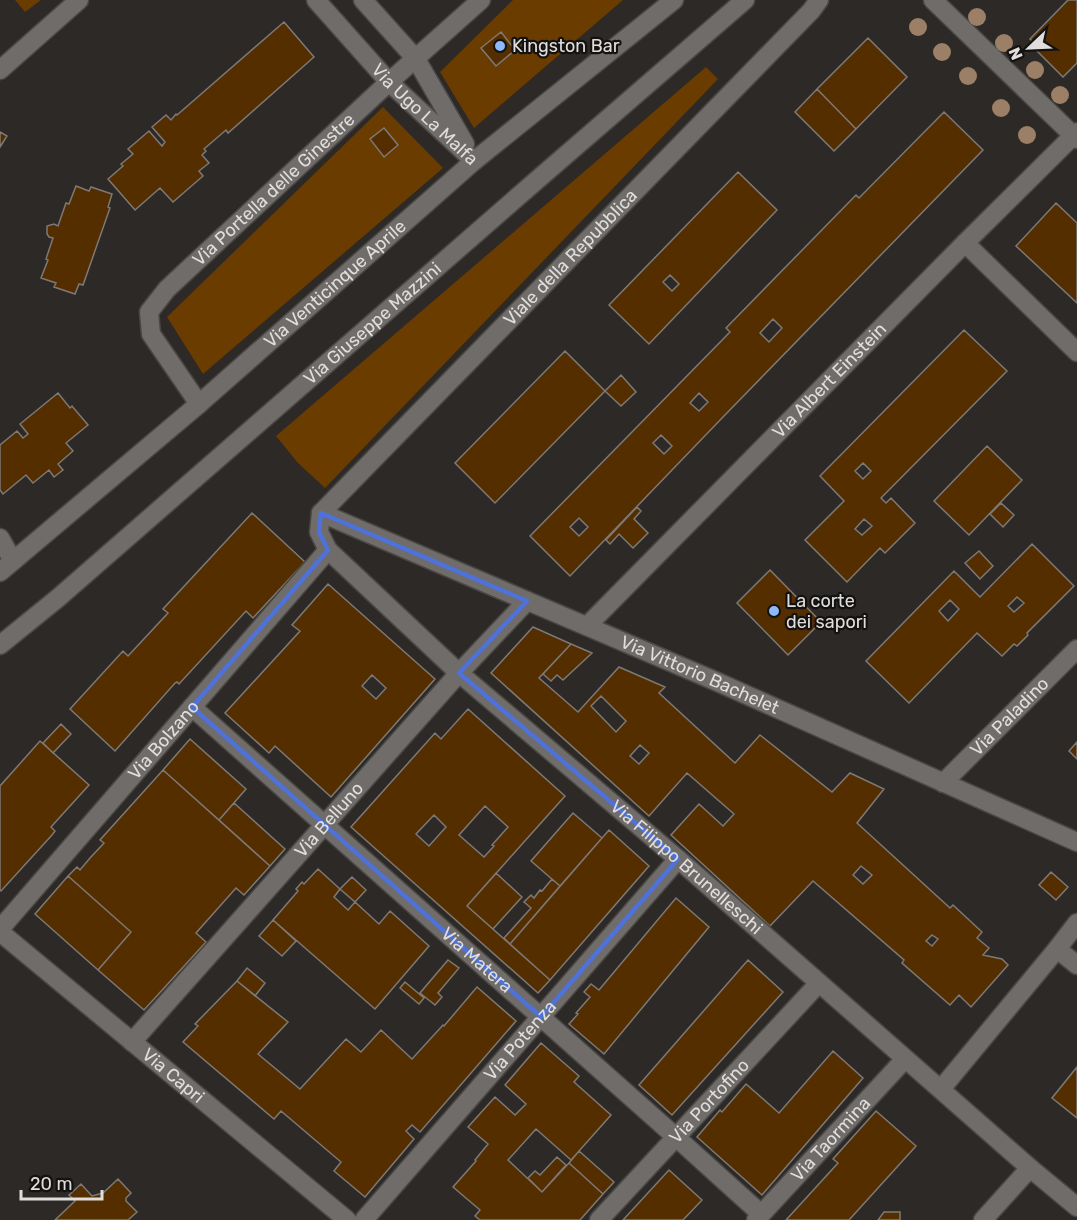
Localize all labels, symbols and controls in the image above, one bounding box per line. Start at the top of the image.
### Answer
north arrow [999,18,1059,78]
place label: Kingston Bar [512,35,620,57]
marker: Kingston Bar [493,39,507,53]
text: N [1005,45,1027,63]
street label: Via Ugo La Malfa [367,59,483,170]
street label: Via Portella delle Ginestre [188,109,359,271]
street label: Viale della Repubblica [499,185,642,330]
street label: Via Venticinque Aprile [259,215,411,352]
street label: Via Giuseppe Mazzini [299,258,446,390]
street label: Via Albert Einstein [768,318,891,443]
place label: La corte dei sapori [786,590,867,633]
marker: La corte dei sapori [767,604,781,618]
street label: Via Vittorio Bachelet [617,631,783,719]
street label: Via Paladino [965,673,1053,761]
street label: Via Bolzano [123,696,204,784]
street label: Via Belluno [290,777,368,862]
street label: Via Filippo Brunelleschi [606,795,767,939]
street label: Via Matera [436,923,517,998]
street label: Via Potenza [479,996,561,1085]
street label: Via Capri [138,1043,209,1108]
street label: Via Portofino [665,1054,754,1148]
street label: Via Taormina [786,1092,875,1186]
scale bar [21,1163,102,1201]
text: 20 m [30,1173,72,1195]

